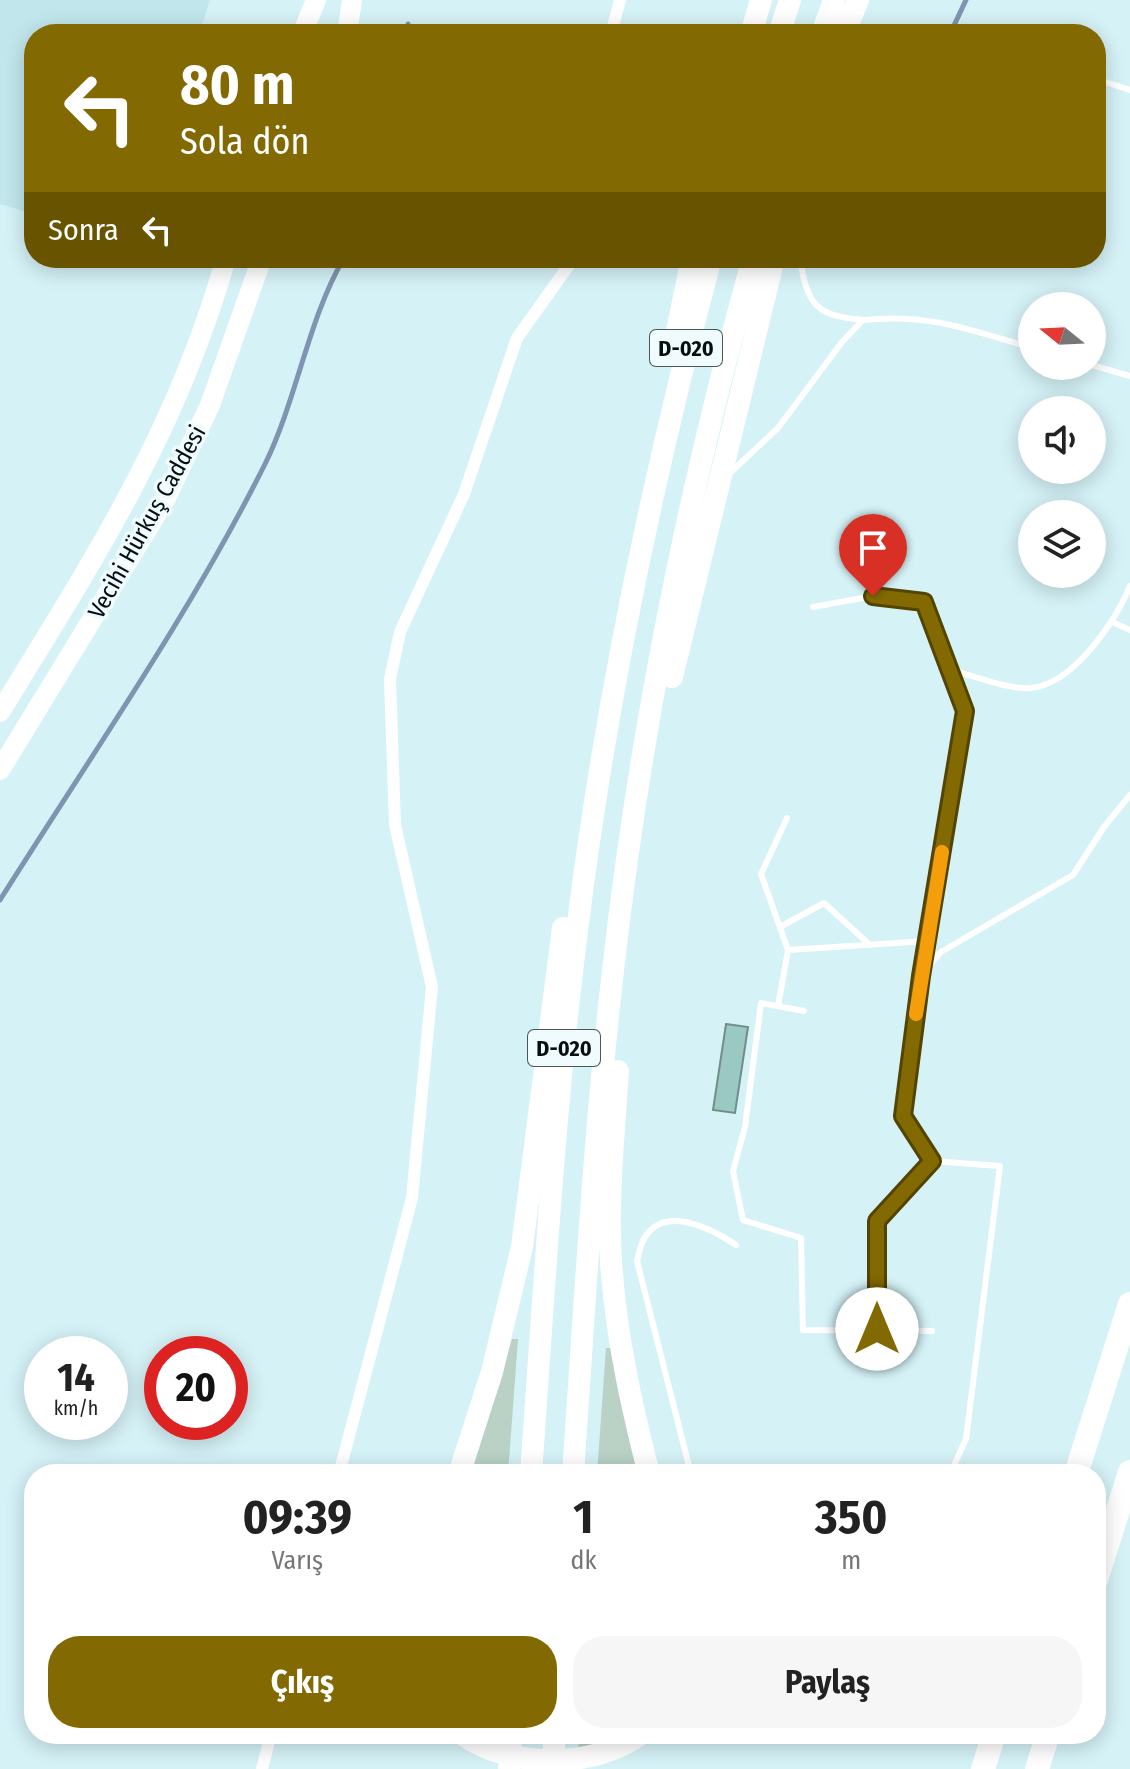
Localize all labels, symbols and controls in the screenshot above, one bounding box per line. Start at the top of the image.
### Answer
text: 80 m [180,52,295,119]
icon: left [48,56,152,160]
text: Sola dön [180,120,309,164]
icon: left [135,208,179,252]
text: Sonra [48,212,119,248]
north arrow [1018,292,1106,380]
map controls [1018,292,1106,588]
road number: D-020 [650,330,722,366]
button: sound [1018,396,1106,484]
street label: Vecihi Hürkuş Caddesi [82,420,212,624]
button: layers [1018,500,1106,588]
pin [839,514,907,596]
icon: arrive [851,526,895,570]
road number: D-020 [528,1030,600,1066]
position arrow [835,1287,919,1371]
speed limit sign: 20 [144,1336,248,1440]
text: 14 [57,1354,95,1402]
text: km/h [54,1396,98,1420]
text: 09:39 [242,1488,352,1546]
text: 1 [573,1488,594,1546]
text: 350 [815,1488,888,1546]
text: Varış [271,1545,323,1576]
text: dk [570,1545,597,1576]
text: m [841,1545,861,1576]
button: Çıkış [48,1636,557,1728]
button: Paylaş [573,1636,1082,1728]

